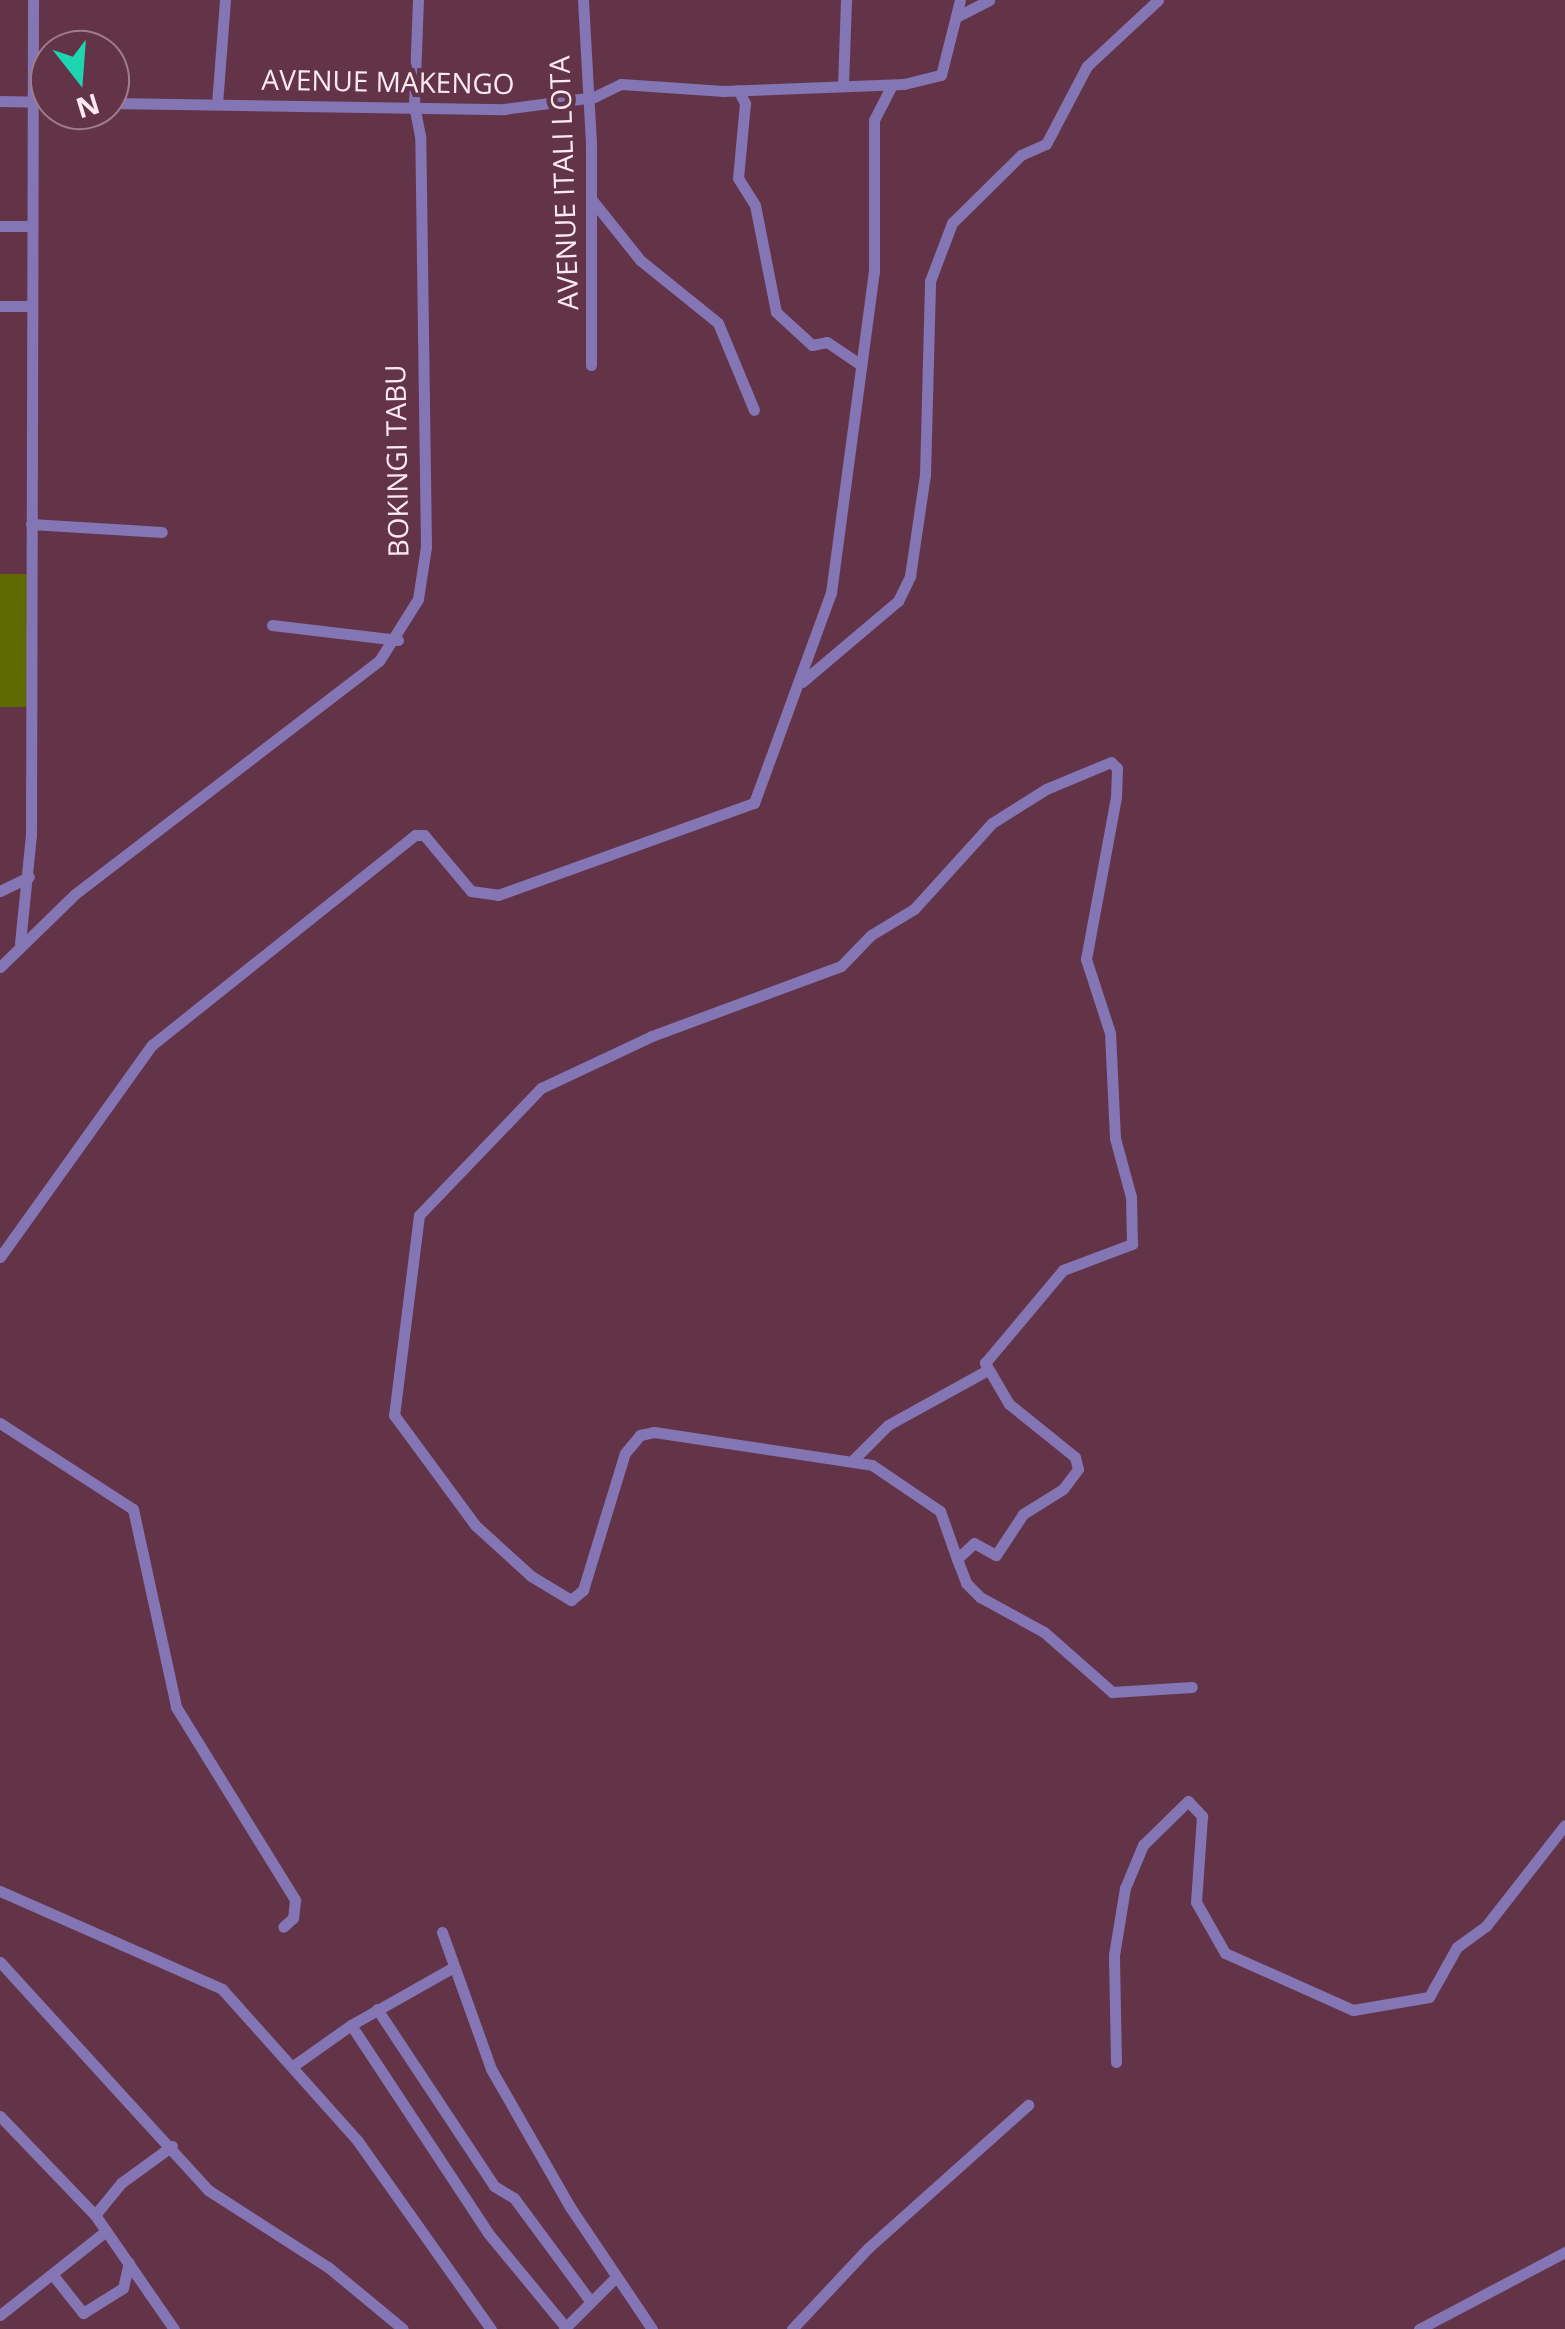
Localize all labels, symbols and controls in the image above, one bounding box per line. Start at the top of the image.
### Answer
north arrow [30,30,130,130]
street label: AVENUE ITALI LOTA [542,55,584,311]
street label: AVENUE MAKENGO [261,62,515,100]
text: N [72,85,105,128]
street label: BOKINGI TABU [378,364,414,558]

